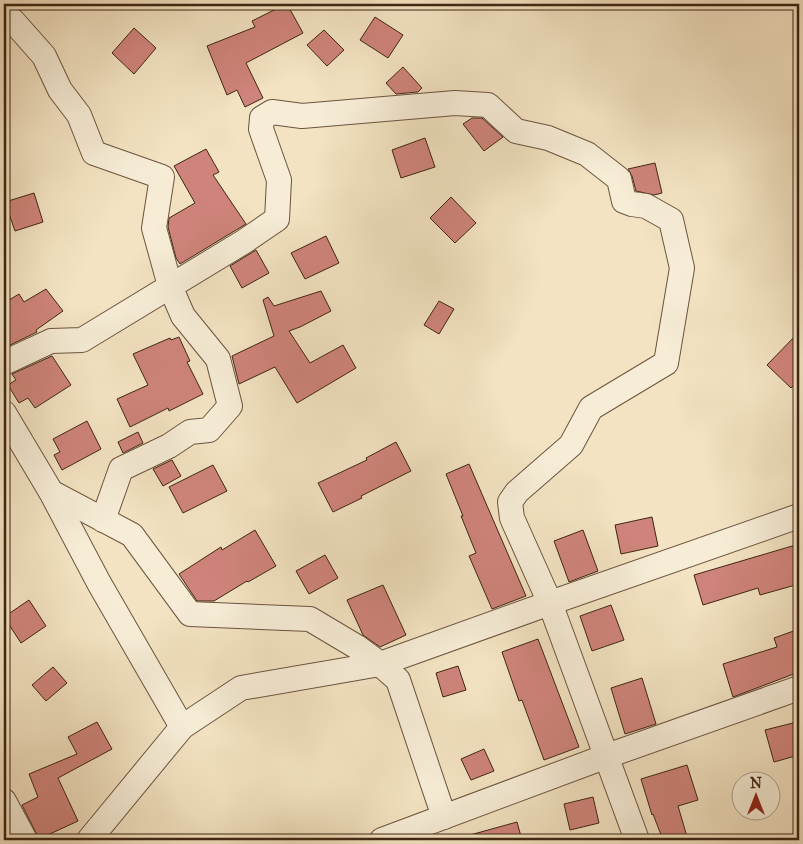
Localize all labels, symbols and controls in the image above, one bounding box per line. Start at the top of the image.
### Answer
north arrow [730,772,780,822]
text: N [750,775,762,792]

